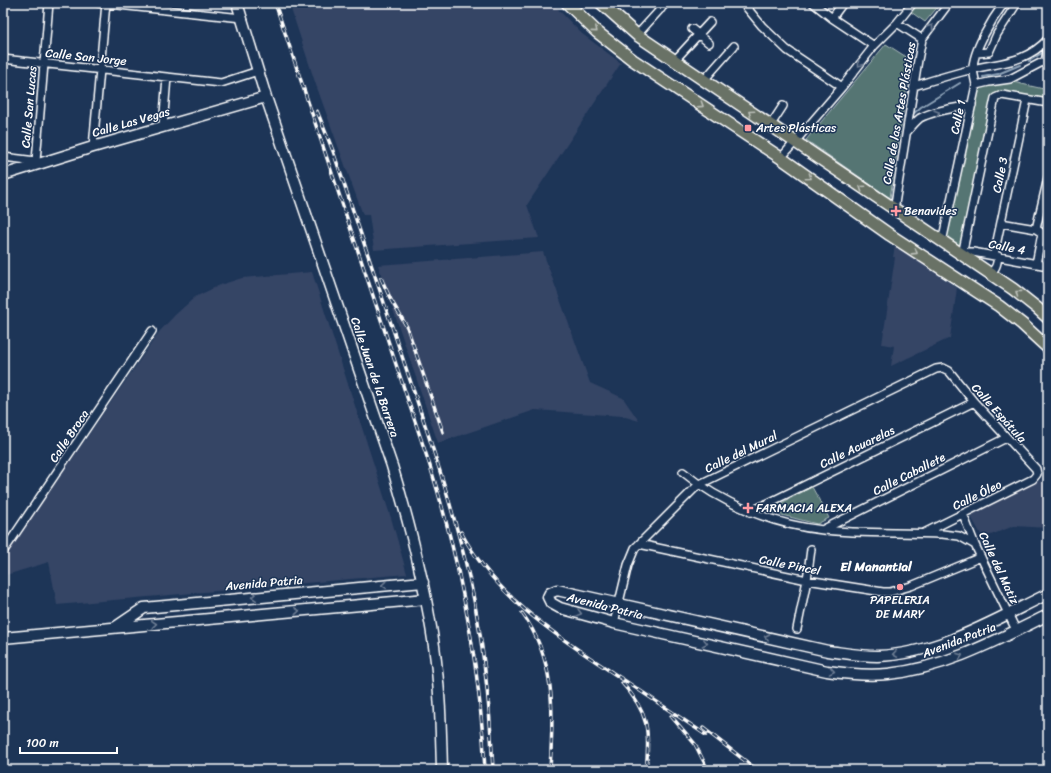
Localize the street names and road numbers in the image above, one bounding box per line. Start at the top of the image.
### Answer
street label: Calle de las Artes Plásticas [876,40,922,186]
street label: Calle San Jorge [44,42,128,72]
street label: Calle San Lucas [14,65,44,149]
street label: Calle 1 [944,98,972,136]
street label: Calle Las Vegas [89,100,173,144]
street label: Calle 3 [985,155,1015,195]
street label: Calle 4 [987,233,1028,261]
street label: Calle Juan de la Barrera [344,314,406,440]
street label: Calle Espátula [966,378,1033,449]
street label: Calle Broca [43,405,95,467]
street label: Calle Acuarelas [816,419,898,475]
street label: Calle del Mural [701,425,782,479]
street label: Calle Caballete [869,446,949,502]
street label: Calle Óleo [948,474,1006,516]
street label: Calle del Matiz [972,528,1026,608]
street label: Calle Pincel [757,548,823,582]
street label: Avenida Patria [223,569,304,597]
street label: Avenida Patria [564,586,645,626]
street label: Avenida Patria [918,616,999,665]

